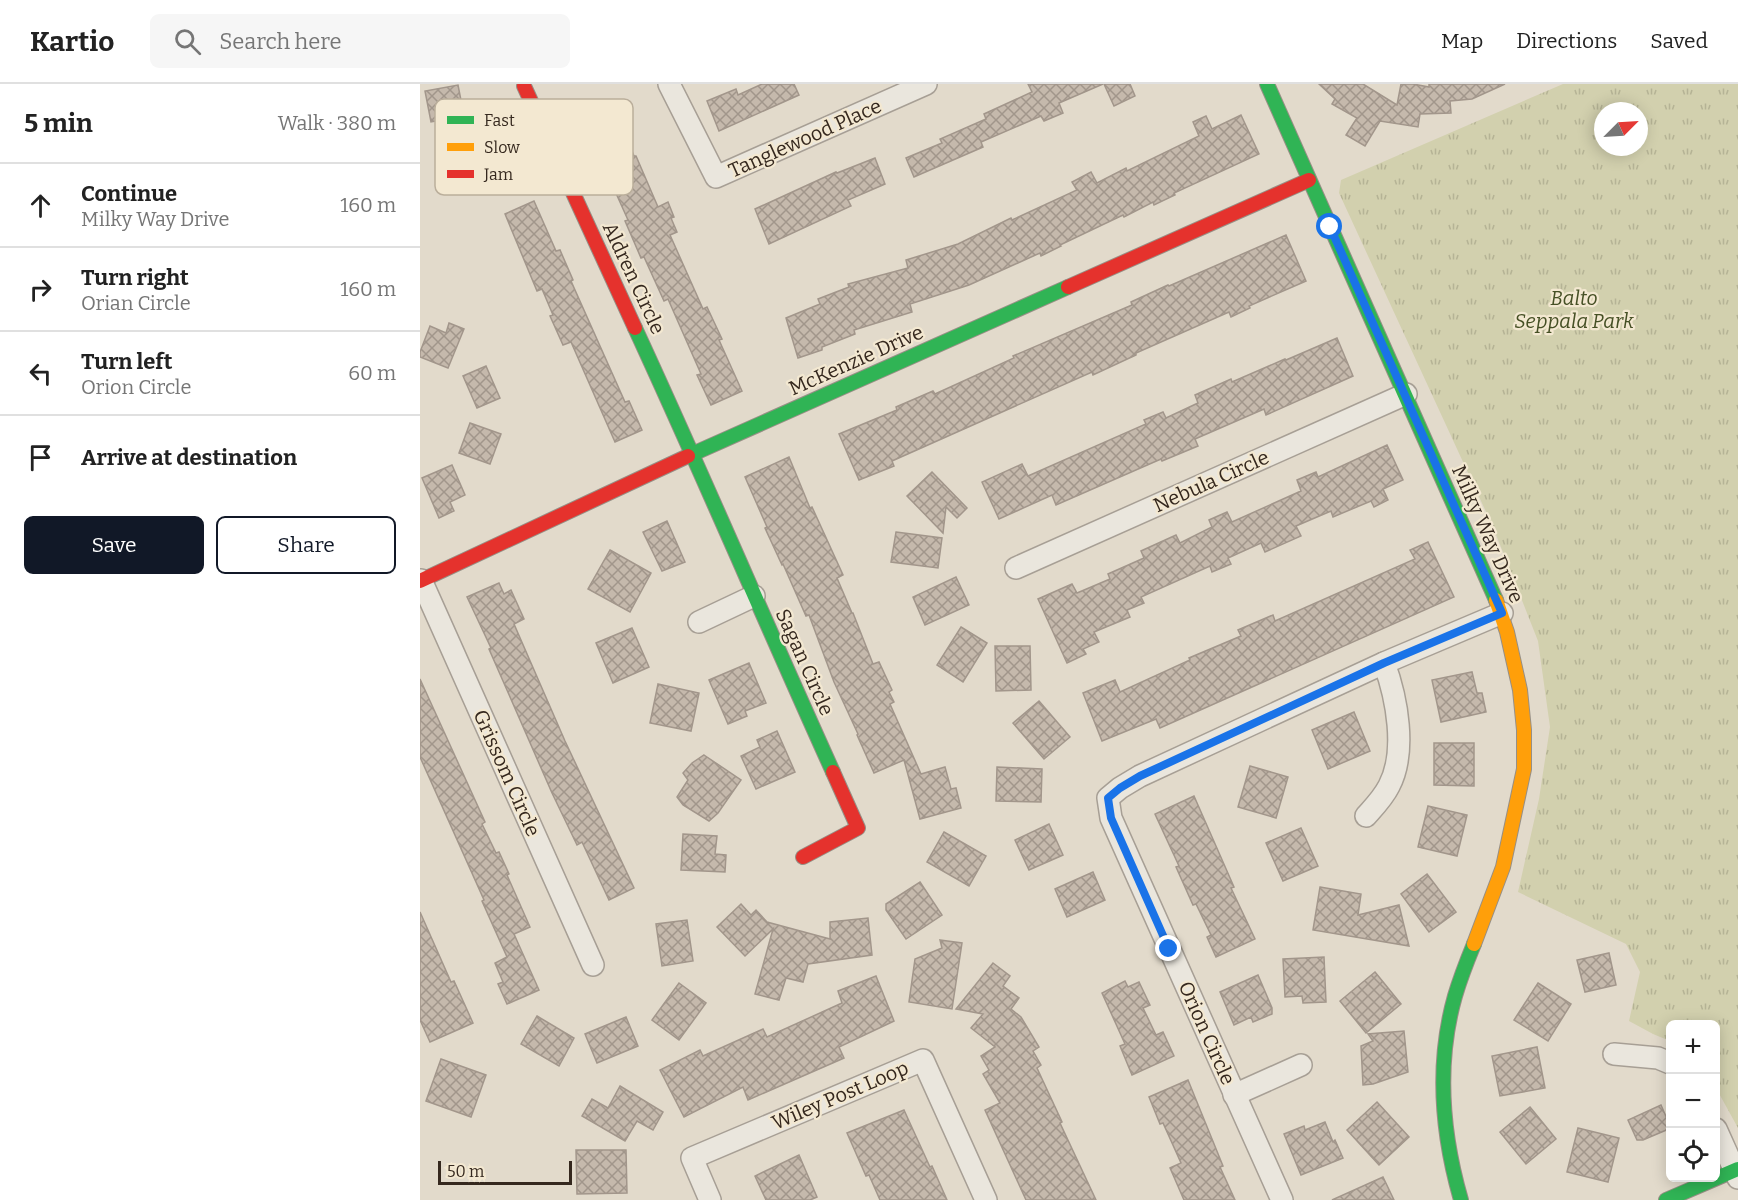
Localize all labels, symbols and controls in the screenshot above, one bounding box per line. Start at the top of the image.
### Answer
search box [150,14,570,68]
text: Kartio [30,25,114,58]
icon: search [171,25,204,58]
text: Search here [219,28,341,55]
text: Map [1441,28,1483,54]
text: Directions [1516,28,1617,54]
text: Saved [1650,28,1708,54]
street label: Tanglewood Place [725,94,885,182]
legend [435,99,633,195]
north arrow [1594,102,1648,156]
text: 5 min [24,108,93,139]
text: Walk · 380 m [278,111,396,135]
text: Fast [484,111,515,130]
text: Slow [484,138,520,157]
text: Jam [483,165,513,184]
text: Continue [81,180,177,207]
icon: ahead [24,189,57,222]
text: 160 m [340,193,396,217]
text: Milky Way Drive [81,207,229,231]
route start [1316,213,1342,239]
street label: Aldren Circle [598,218,670,338]
text: Turn right [81,264,189,291]
icon: right [24,273,57,306]
text: 160 m [340,277,396,301]
park label: Balto Seppala Park [1514,286,1634,333]
text: Orian Circle [81,291,191,315]
street label: McKenzie Drive [785,320,927,400]
text: Turn left [81,348,173,375]
icon: left [24,357,57,390]
text: 60 m [348,361,396,385]
text: Orion Circle [81,375,192,399]
icon: arrive [24,441,57,474]
text: Arrive at destination [81,444,297,471]
street label: Nebula Circle [1149,445,1273,517]
street label: Milky Way Drive [1447,461,1529,607]
button: Save [24,516,204,574]
button: Share [216,516,396,574]
street label: Sagan Circle [771,605,839,719]
street label: Grissom Circle [468,706,546,840]
route end [1155,935,1181,961]
street label: Orion Circle [1174,978,1240,1088]
map controls [1666,1020,1720,1182]
button: + [1666,1020,1720,1074]
street label: Wiley Post Loop [768,1055,912,1135]
button: − [1666,1074,1720,1128]
button: locate [1666,1128,1720,1182]
scale bar [438,1158,572,1186]
text: 50 m [447,1162,484,1181]

